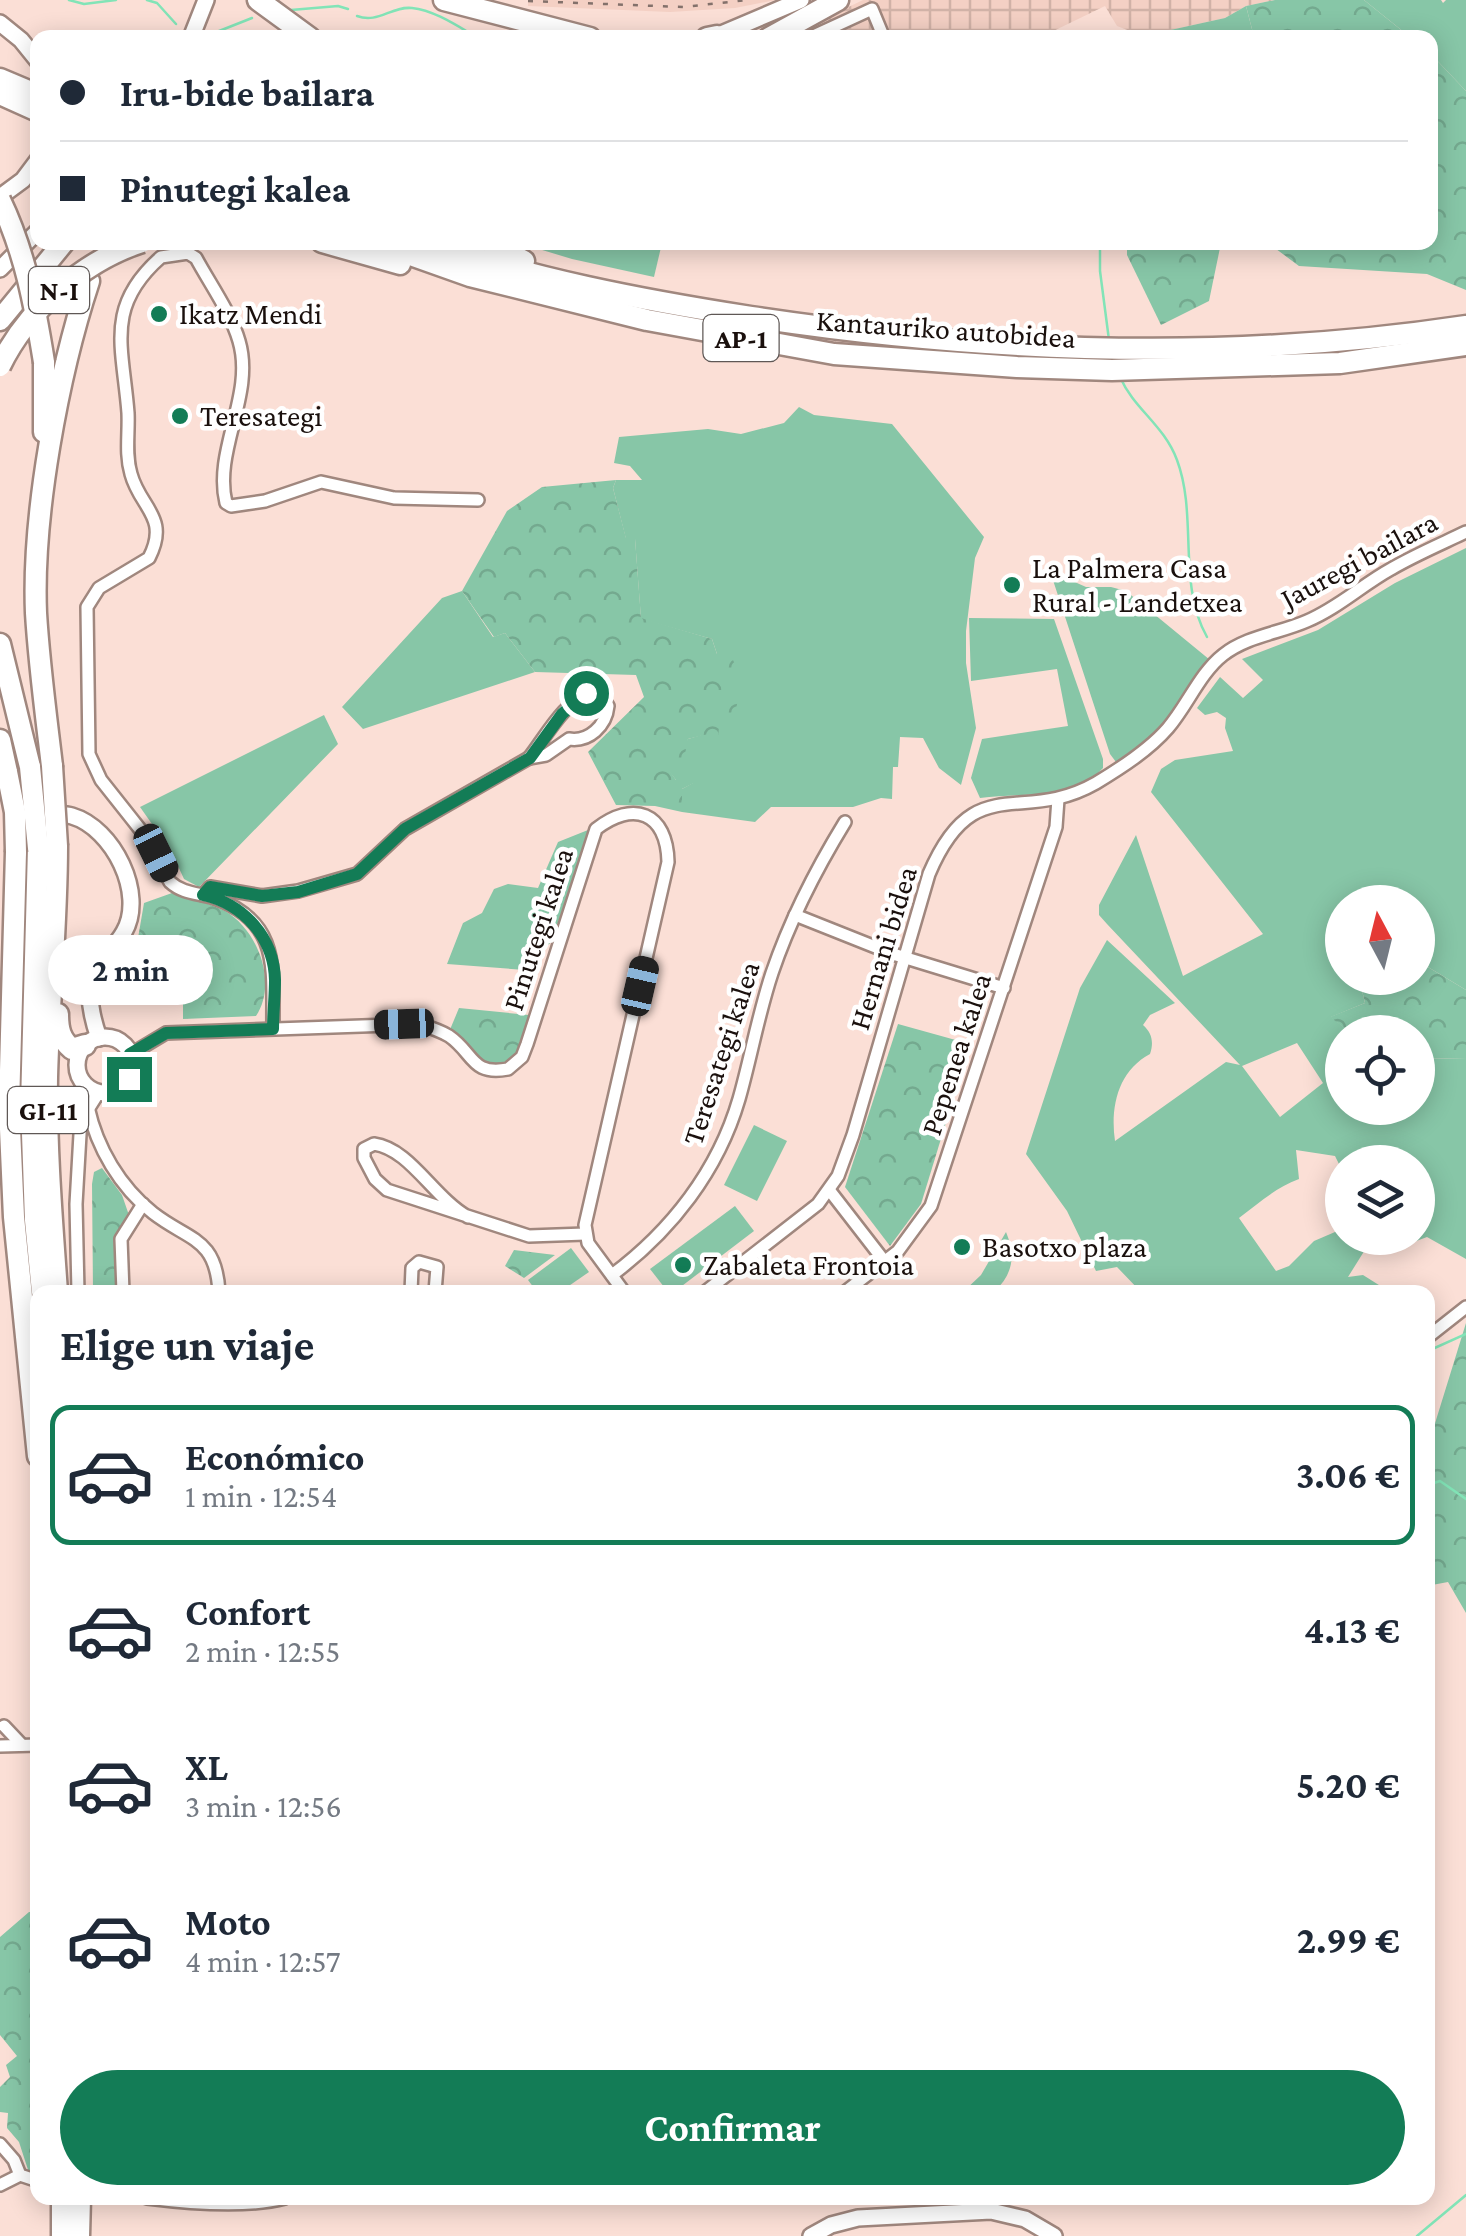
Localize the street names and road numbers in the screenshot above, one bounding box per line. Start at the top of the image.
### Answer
road number: N-I [29,267,89,313]
street label: Kantauriko autobidea [815,303,1077,354]
road number: AP-1 [704,315,778,361]
street label: Jauregi bailara [1272,504,1443,617]
street label: Pinutegi kalea [496,843,580,1015]
street label: Hernani bidea [842,862,923,1034]
street label: Teresategi kalea [675,957,767,1149]
street label: Pepenea kalea [914,969,998,1139]
road number: GI-11 [8,1087,88,1133]

